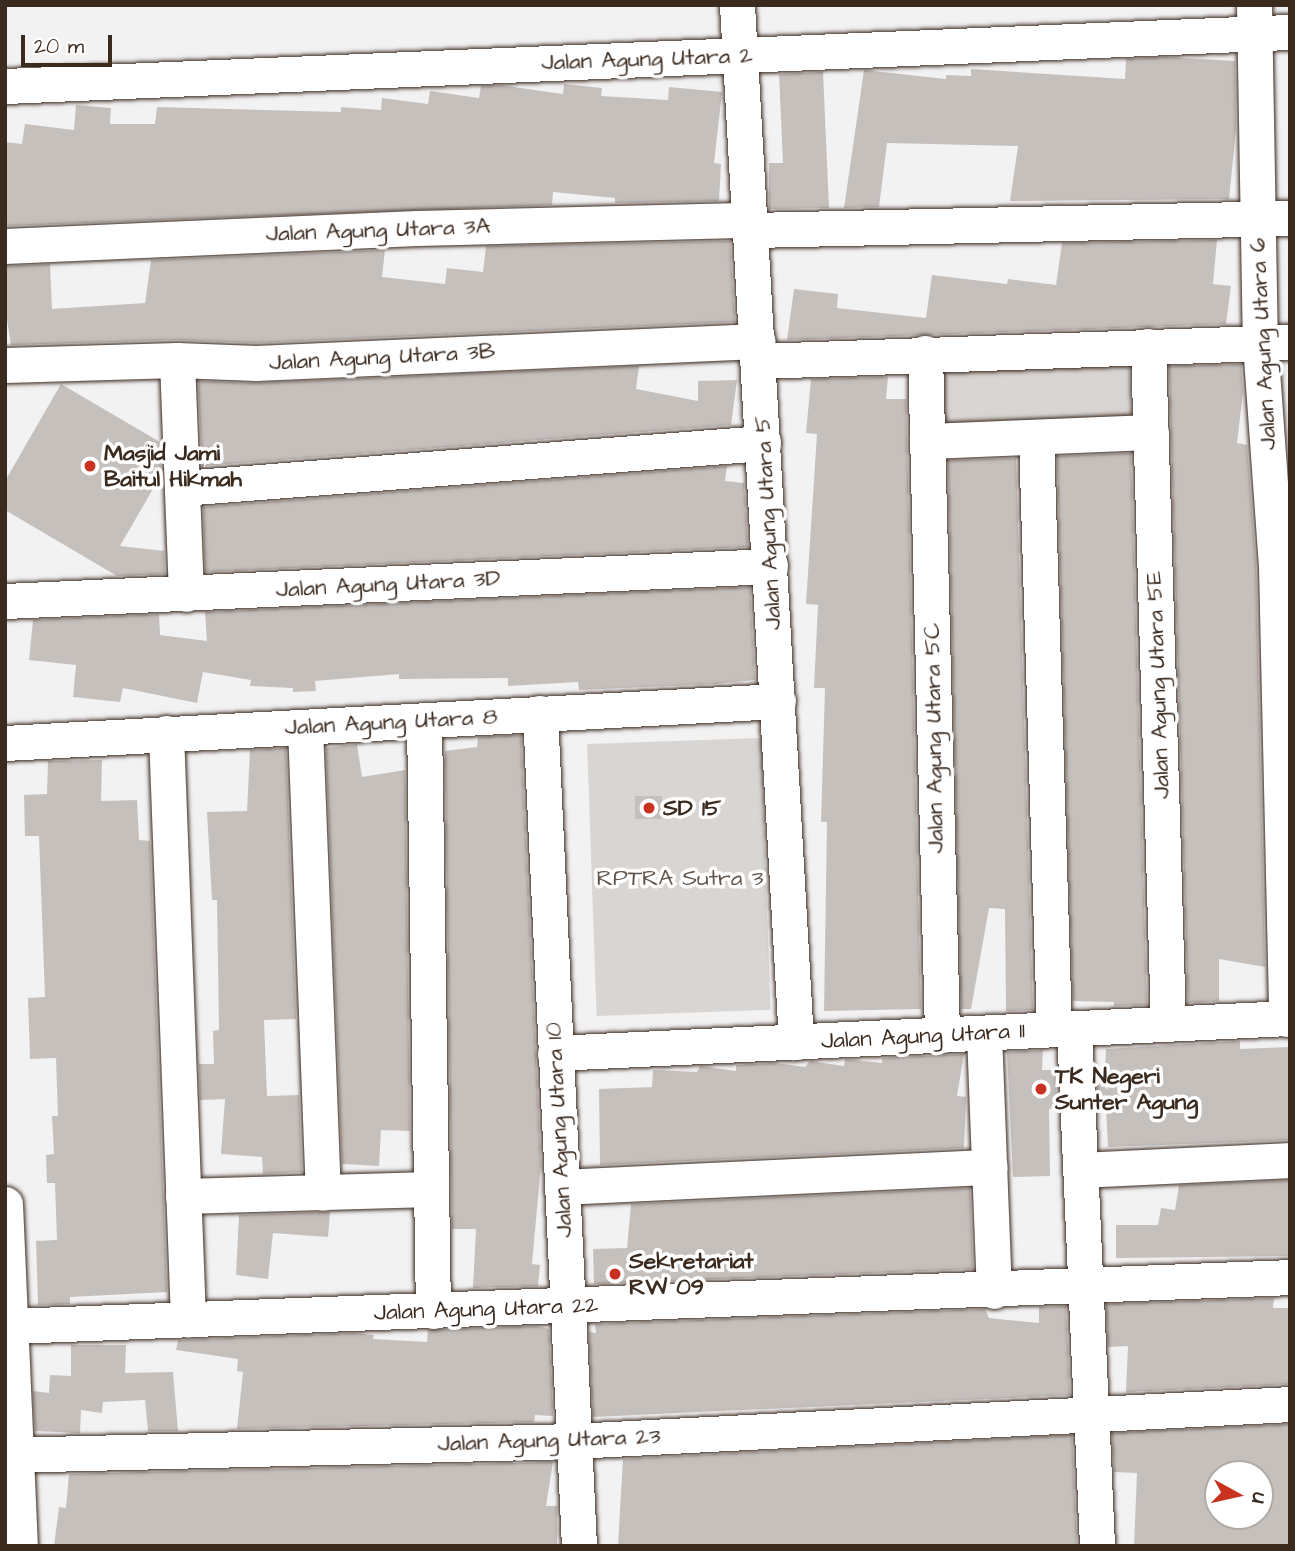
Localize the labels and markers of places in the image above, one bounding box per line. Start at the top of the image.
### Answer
place label: Masjid Jami Baitul Hikmah [104,439,242,493]
marker: Masjid Jami Baitul Hikmah [82,458,98,474]
place label: SD 15 [663,794,721,822]
marker: SD 15 [641,800,657,816]
place label: TK Negeri Sunter Agung [1055,1062,1198,1116]
marker: TK Negeri Sunter Agung [1033,1081,1049,1097]
place label: Sekretariat RW 09 [629,1247,754,1301]
marker: Sekretariat RW 09 [607,1266,623,1282]

